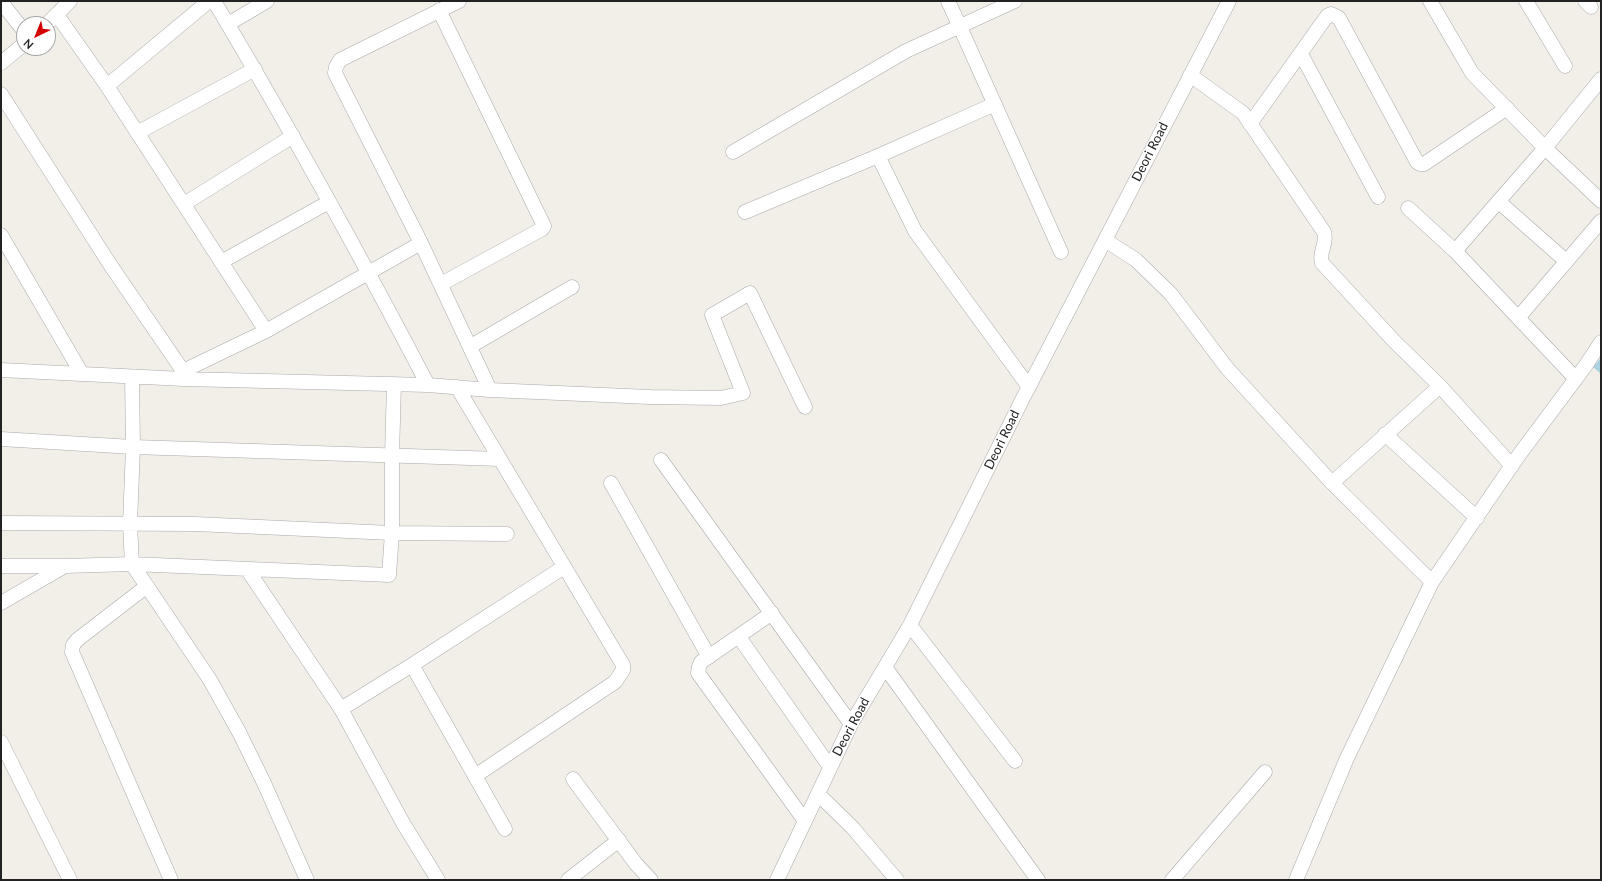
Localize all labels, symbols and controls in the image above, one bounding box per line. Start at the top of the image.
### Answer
north arrow [16,16,56,56]
text: N [21,37,36,52]
street label: Deori Road [1129,120,1171,184]
street label: Deori Road [981,408,1023,472]
street label: Deori Road [829,695,873,759]

